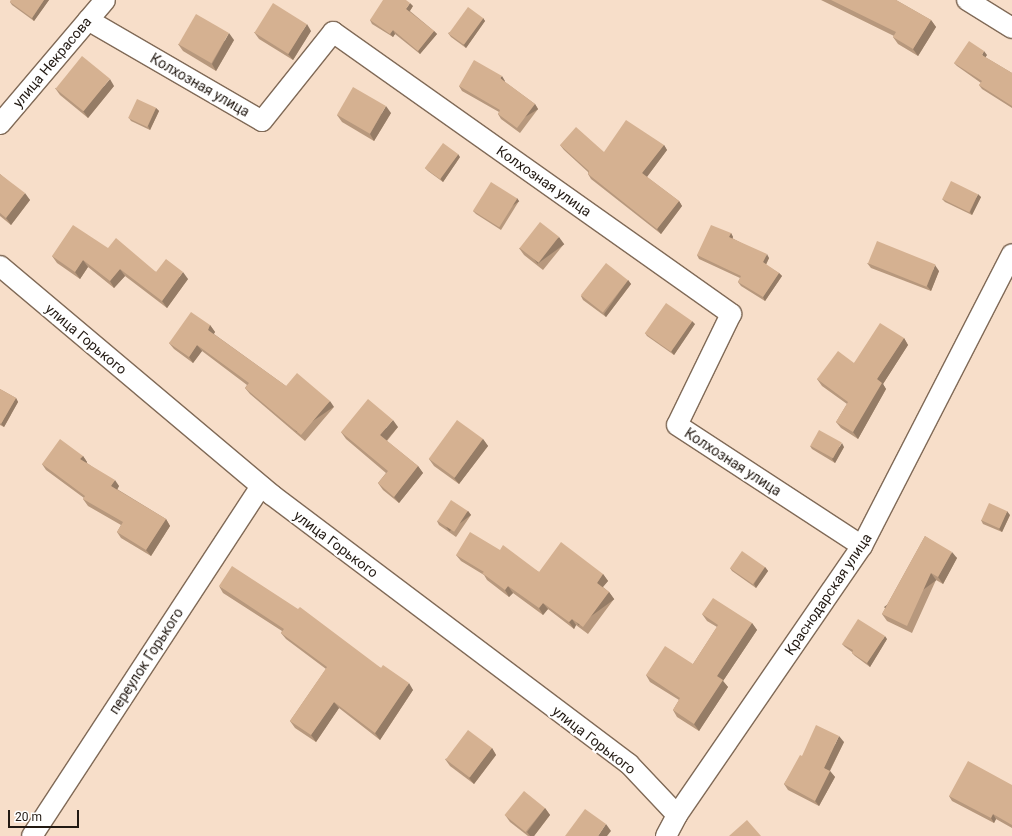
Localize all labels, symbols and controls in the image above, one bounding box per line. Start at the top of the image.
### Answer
street label: улица Некрасова [9,13,95,111]
street label: Колхозная улица [147,50,253,120]
street label: Колхозная улица [493,142,595,220]
street label: улица Горького [42,300,130,378]
street label: Колхозная улица [681,424,785,500]
street label: улица Горького [291,507,381,581]
street label: Краснодарская улица [781,530,875,658]
street label: переулок Горького [105,605,187,717]
street label: улица Горького [549,702,639,778]
scale bar [10,802,81,828]
text: 20 m [15,810,42,824]

